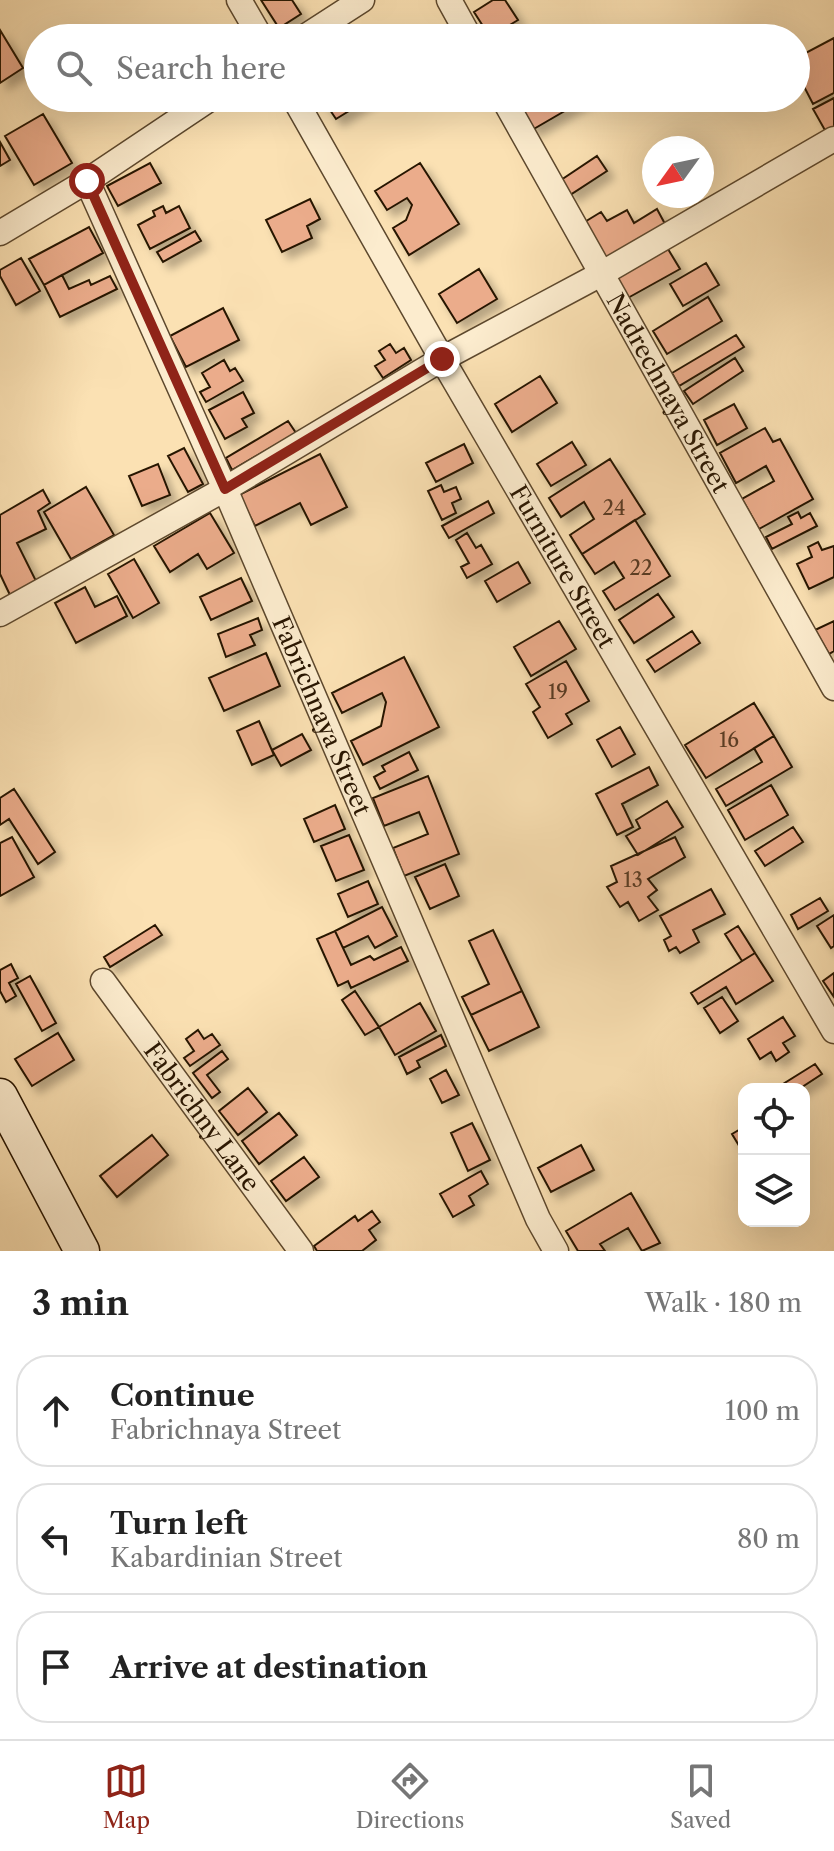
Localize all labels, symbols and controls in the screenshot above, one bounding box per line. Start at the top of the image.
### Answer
search box [24,24,810,112]
icon: search [52,46,96,90]
text: Search here [116,50,286,87]
north arrow [642,136,714,208]
route start [69,163,105,199]
street label: Nadrechnaya Street [601,288,736,498]
route end [424,341,460,377]
street label: Furniture Street [504,480,622,653]
house number: 24 [602,496,626,520]
house number: 22 [630,556,653,580]
street label: Fabrichnaya Street [267,612,378,820]
house number: 19 [548,680,568,704]
house number: 16 [719,728,739,752]
house number: 13 [623,868,643,892]
street label: Fabrichny Lane [138,1036,266,1197]
map controls [738,1083,810,1227]
button: locate [738,1083,810,1155]
button: layers [738,1155,810,1227]
text: 3 min [32,1282,129,1324]
text: Walk · 180 m [645,1287,802,1319]
text: Continue [110,1377,255,1414]
icon: ahead [34,1389,78,1433]
text: 100 m [725,1395,800,1427]
text: Fabrichnaya Street [110,1414,341,1446]
text: Turn left [110,1505,247,1542]
icon: left [34,1517,78,1561]
text: 80 m [737,1523,800,1555]
text: Kabardinian Street [110,1542,343,1574]
icon: arrive [34,1645,78,1689]
text: Arrive at destination [110,1649,428,1686]
tab: Map [103,1759,150,1834]
tab: Directions [356,1759,464,1834]
tab: Saved [670,1759,731,1834]

